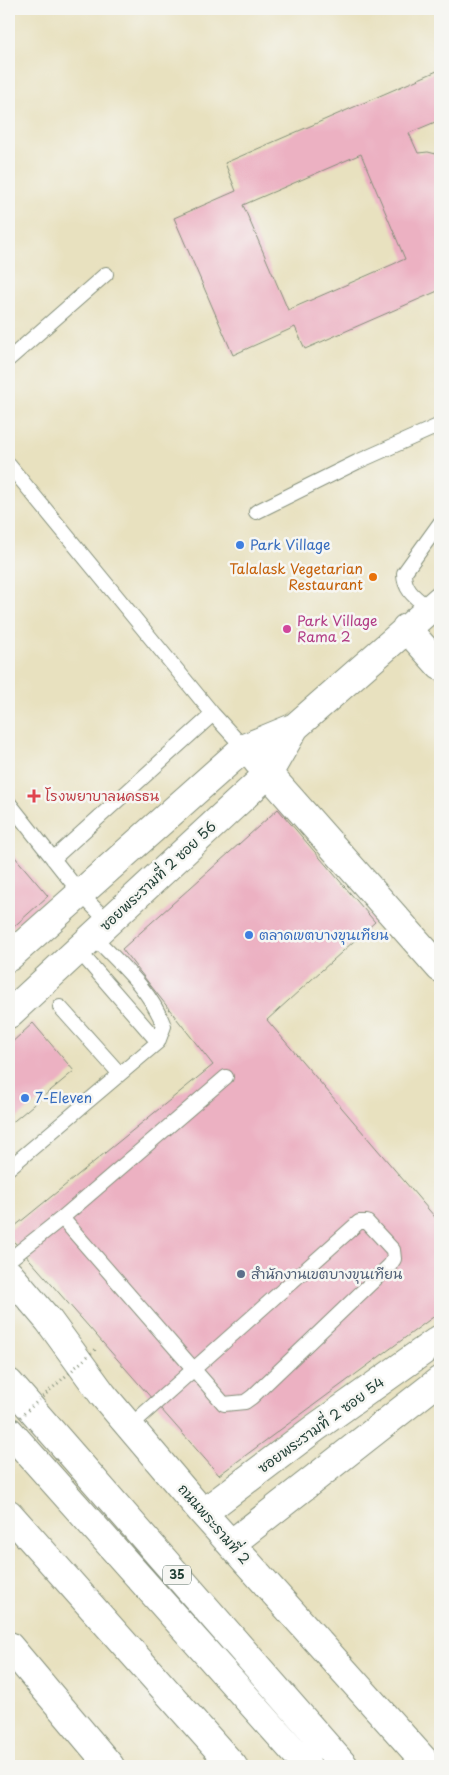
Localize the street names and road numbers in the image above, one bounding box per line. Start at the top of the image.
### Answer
street label: ซอยพระรามที่ 2 ซอย 56 [93,814,221,935]
street label: ซอยพระรามที่ 2 ซอย 54 [252,1370,388,1478]
street label: ถนนพระรามที่ 2 [173,1477,257,1569]
road number: 35 [163,1566,191,1584]

